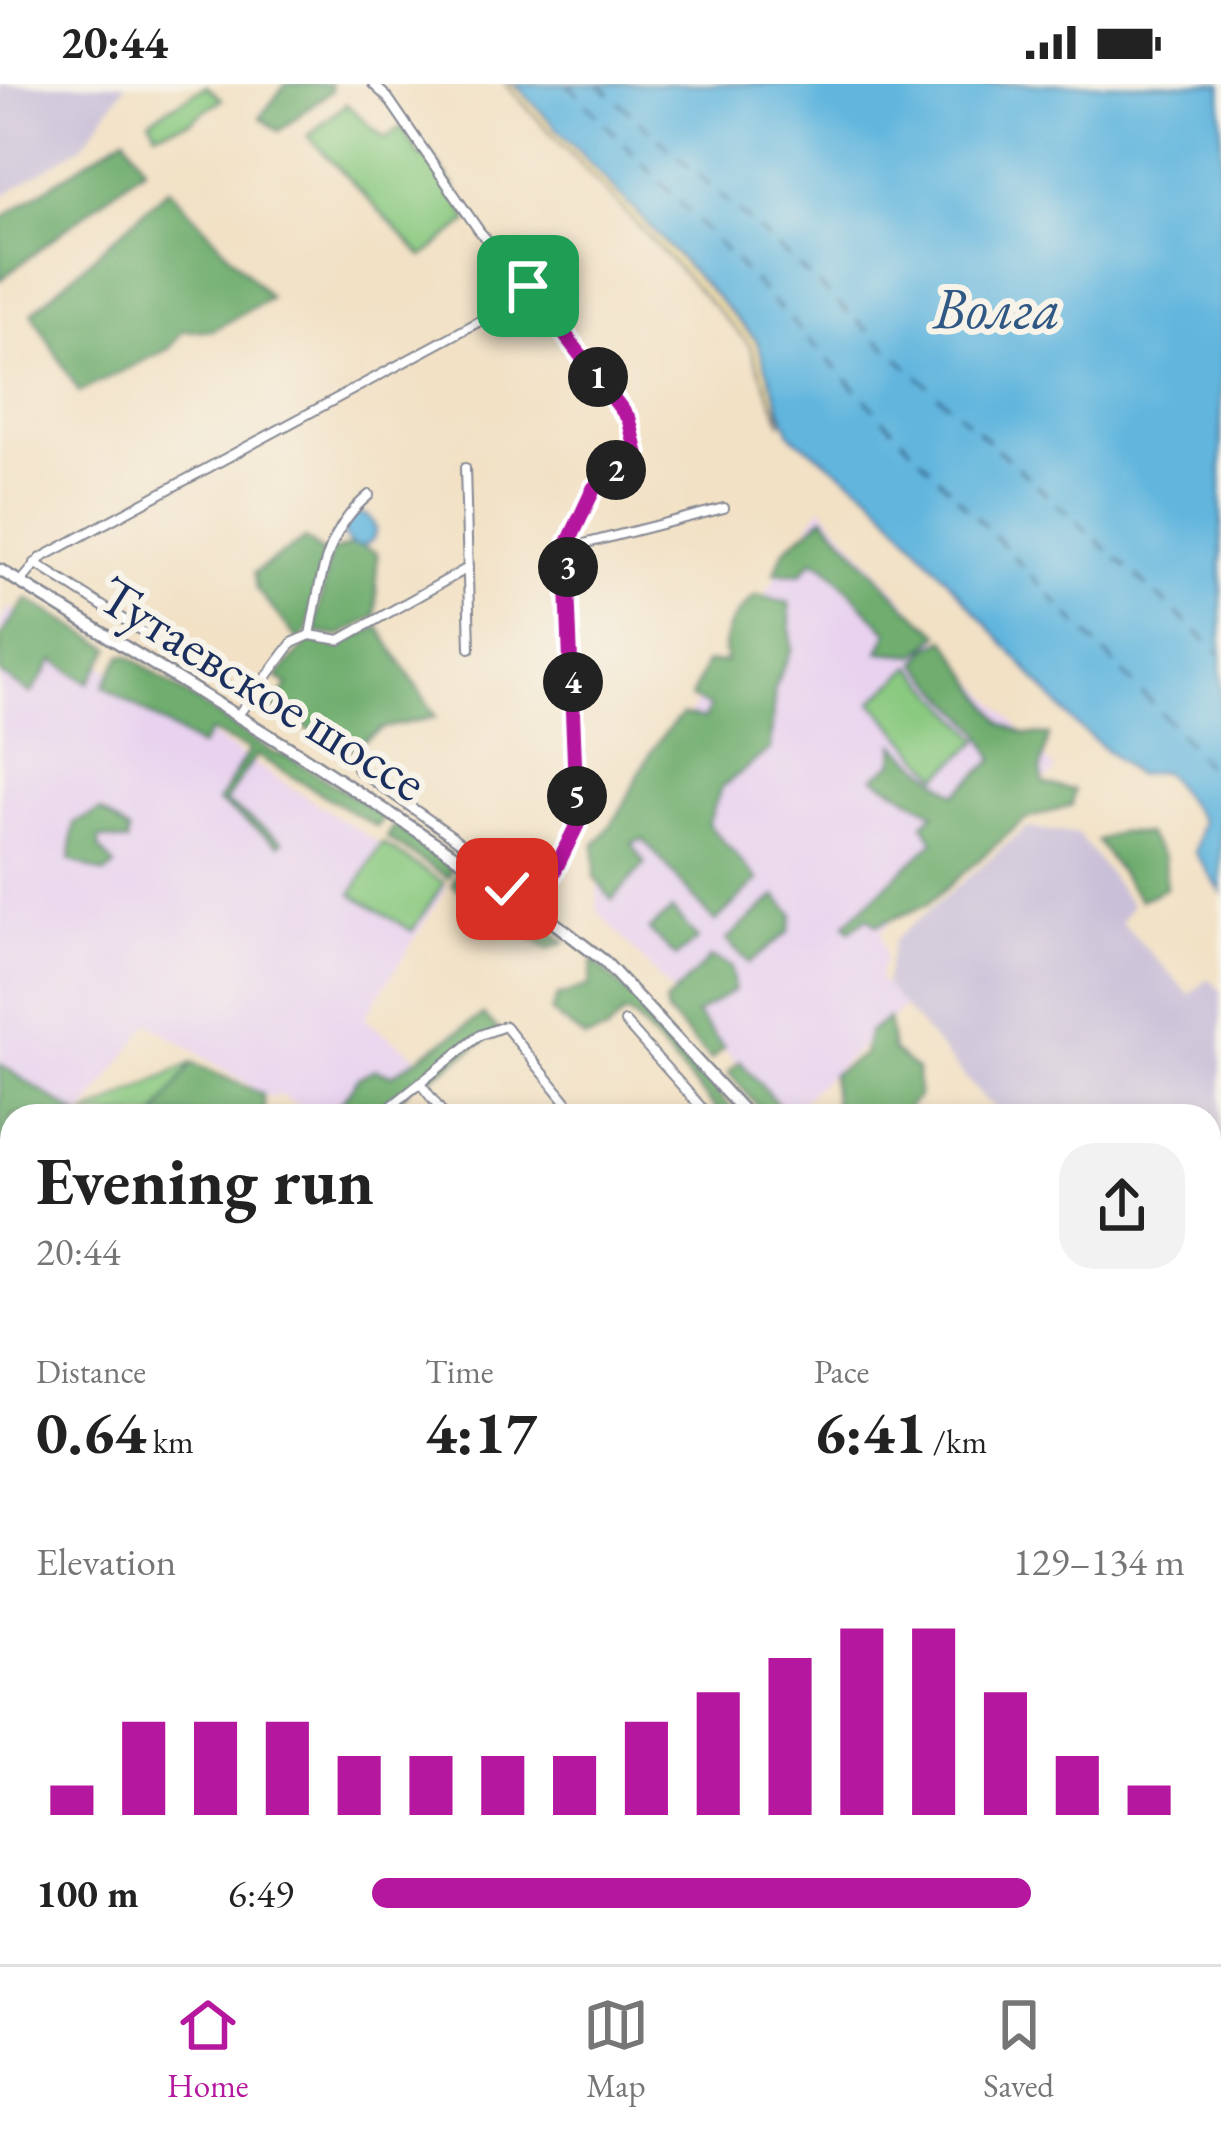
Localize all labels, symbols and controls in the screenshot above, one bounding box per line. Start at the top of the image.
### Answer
text: 20:44 [60,13,168,71]
pin [477,235,579,337]
icon: arrive [495,253,561,319]
water label: Волга [931,271,1061,345]
pin: 1 [568,347,628,407]
text: 1 [589,355,607,398]
pin: 2 [586,440,646,500]
text: 2 [607,448,625,491]
pin: 3 [538,537,598,597]
text: 3 [559,545,577,588]
street label: Тутаевское шоссе [86,559,440,817]
pin: 4 [543,652,603,712]
text: 4 [564,660,582,703]
pin: 5 [547,766,607,826]
text: 5 [568,774,586,817]
pin [456,838,558,940]
icon: check [474,856,540,922]
text: Evening run [36,1138,374,1224]
button: share [1059,1143,1185,1269]
text: 20:44 [36,1226,121,1277]
text: Distance [36,1350,146,1393]
text: Time [425,1350,494,1393]
text: Pace [814,1350,869,1393]
text: 0.64 [36,1393,146,1471]
text: 4:17 [425,1393,537,1471]
text: 6:41 [814,1393,926,1471]
text: km [146,1420,194,1463]
text: /km [926,1420,987,1463]
text: Elevation [36,1536,176,1587]
text: 129–134 m [1013,1536,1185,1587]
text: 100 m [36,1868,139,1919]
text: 6:49 [228,1868,294,1919]
tab: Home [167,1992,249,2107]
tab: Map [583,1992,649,2107]
tab: Saved [983,1992,1054,2107]

